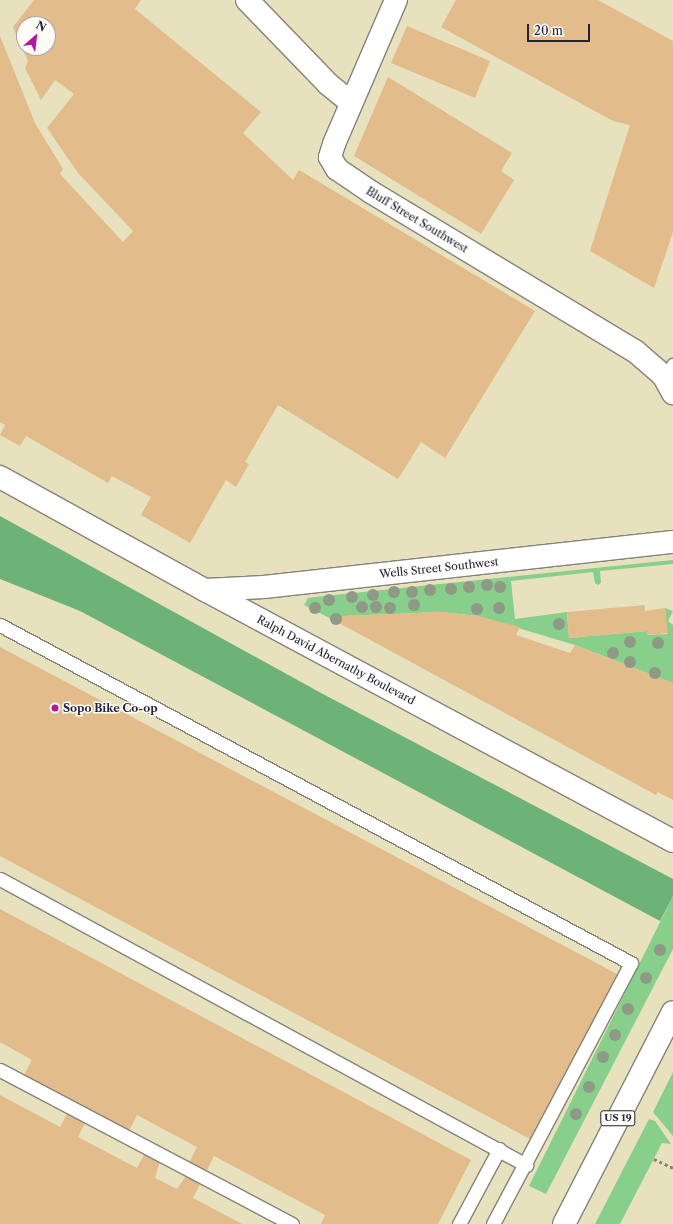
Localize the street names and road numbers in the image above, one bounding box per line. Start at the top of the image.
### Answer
street label: Bluff Street Southwest [364,184,470,256]
street label: Wells Street Southwest [379,555,499,581]
street label: Ralph David Abernathy Boulevard [254,612,418,708]
road number: US 19 [600,1110,636,1126]

